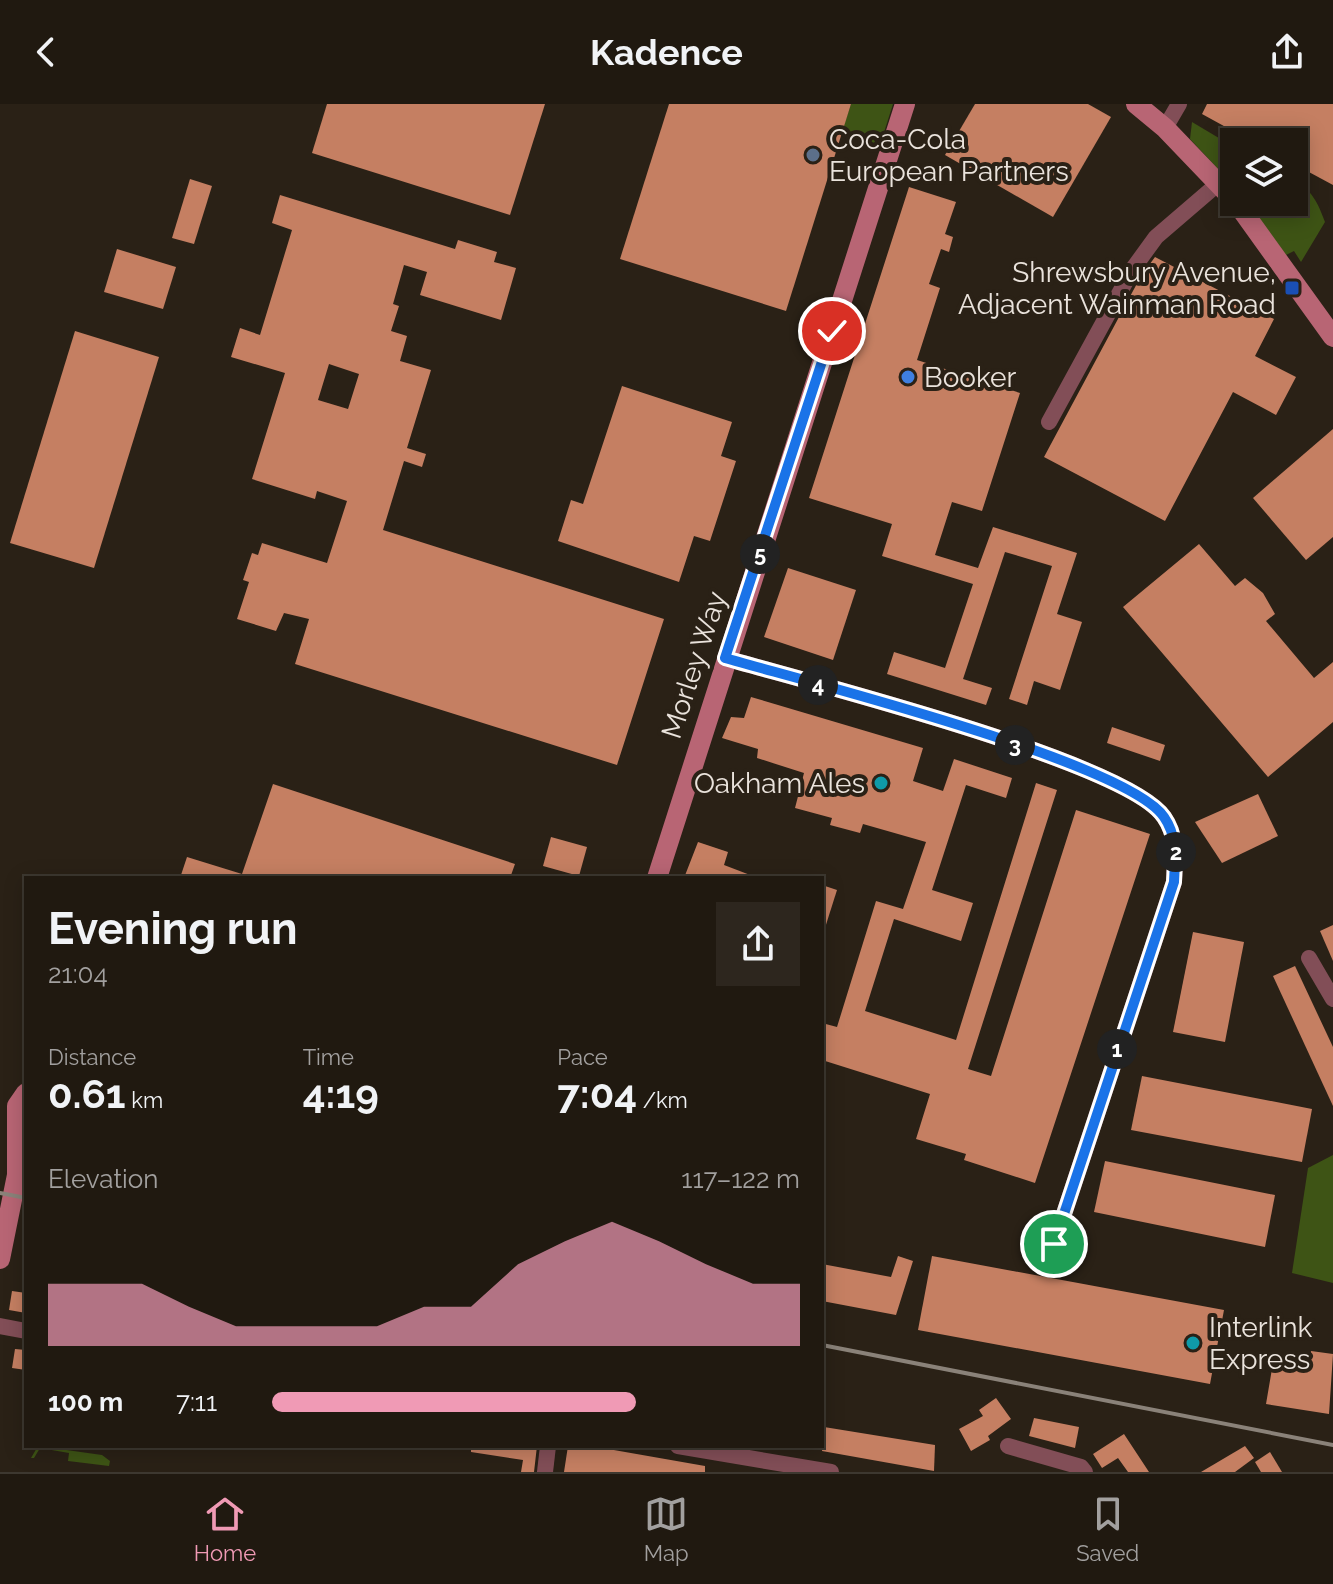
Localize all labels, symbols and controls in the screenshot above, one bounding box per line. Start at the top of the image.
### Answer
icon: back [24,30,68,74]
icon: share [1265,30,1309,74]
text: Kadence [590,31,743,73]
place label: Coca-Cola European Partners [829,123,1069,188]
map controls [1220,128,1308,216]
button: layers [1220,128,1308,216]
marker: Coca-Cola European Partners [804,146,822,164]
place label: Shrewsbury Avenue, Adjacent Wainman Road [958,256,1276,321]
marker: Shrewsbury Avenue, Adjacent Wainman Road [1283,279,1301,297]
pin [798,297,866,365]
icon: check [810,309,854,353]
place label: Booker [924,361,1016,394]
marker: Booker [899,368,917,386]
pin: 5 [740,534,780,574]
text: 5 [754,541,766,567]
street label: Morley Way [655,587,733,743]
pin: 4 [798,665,838,705]
text: 4 [812,672,824,698]
pin: 3 [995,725,1035,765]
text: 3 [1009,732,1021,758]
place label: Oakham Ales [694,767,865,800]
marker: Oakham Ales [872,774,890,792]
pin: 2 [1156,832,1196,872]
text: 2 [1170,839,1182,865]
button: share [716,902,800,986]
text: Evening run [48,903,297,954]
text: 21:04 [48,959,108,989]
pin: 1 [1097,1029,1137,1069]
text: 1 [1112,1036,1122,1062]
text: Distance [48,1044,136,1070]
text: Time [303,1044,354,1070]
text: Pace [557,1044,608,1070]
text: 0.61 [48,1070,126,1117]
text: 4:19 [303,1070,379,1117]
text: 7:04 [557,1070,637,1117]
text: km [126,1087,163,1113]
text: /km [637,1087,688,1113]
text: Elevation [48,1164,158,1194]
text: 117–122 m [681,1164,800,1194]
pin [1020,1210,1088,1278]
icon: arrive [1032,1222,1076,1266]
place label: Interlink Express [1209,1311,1313,1376]
marker: Interlink Express [1184,1334,1202,1352]
text: 100 m [48,1387,123,1417]
text: 7:11 [176,1387,217,1417]
tab: Home [194,1492,256,1566]
tab: Map [644,1492,689,1566]
tab: Saved [1076,1492,1139,1566]

